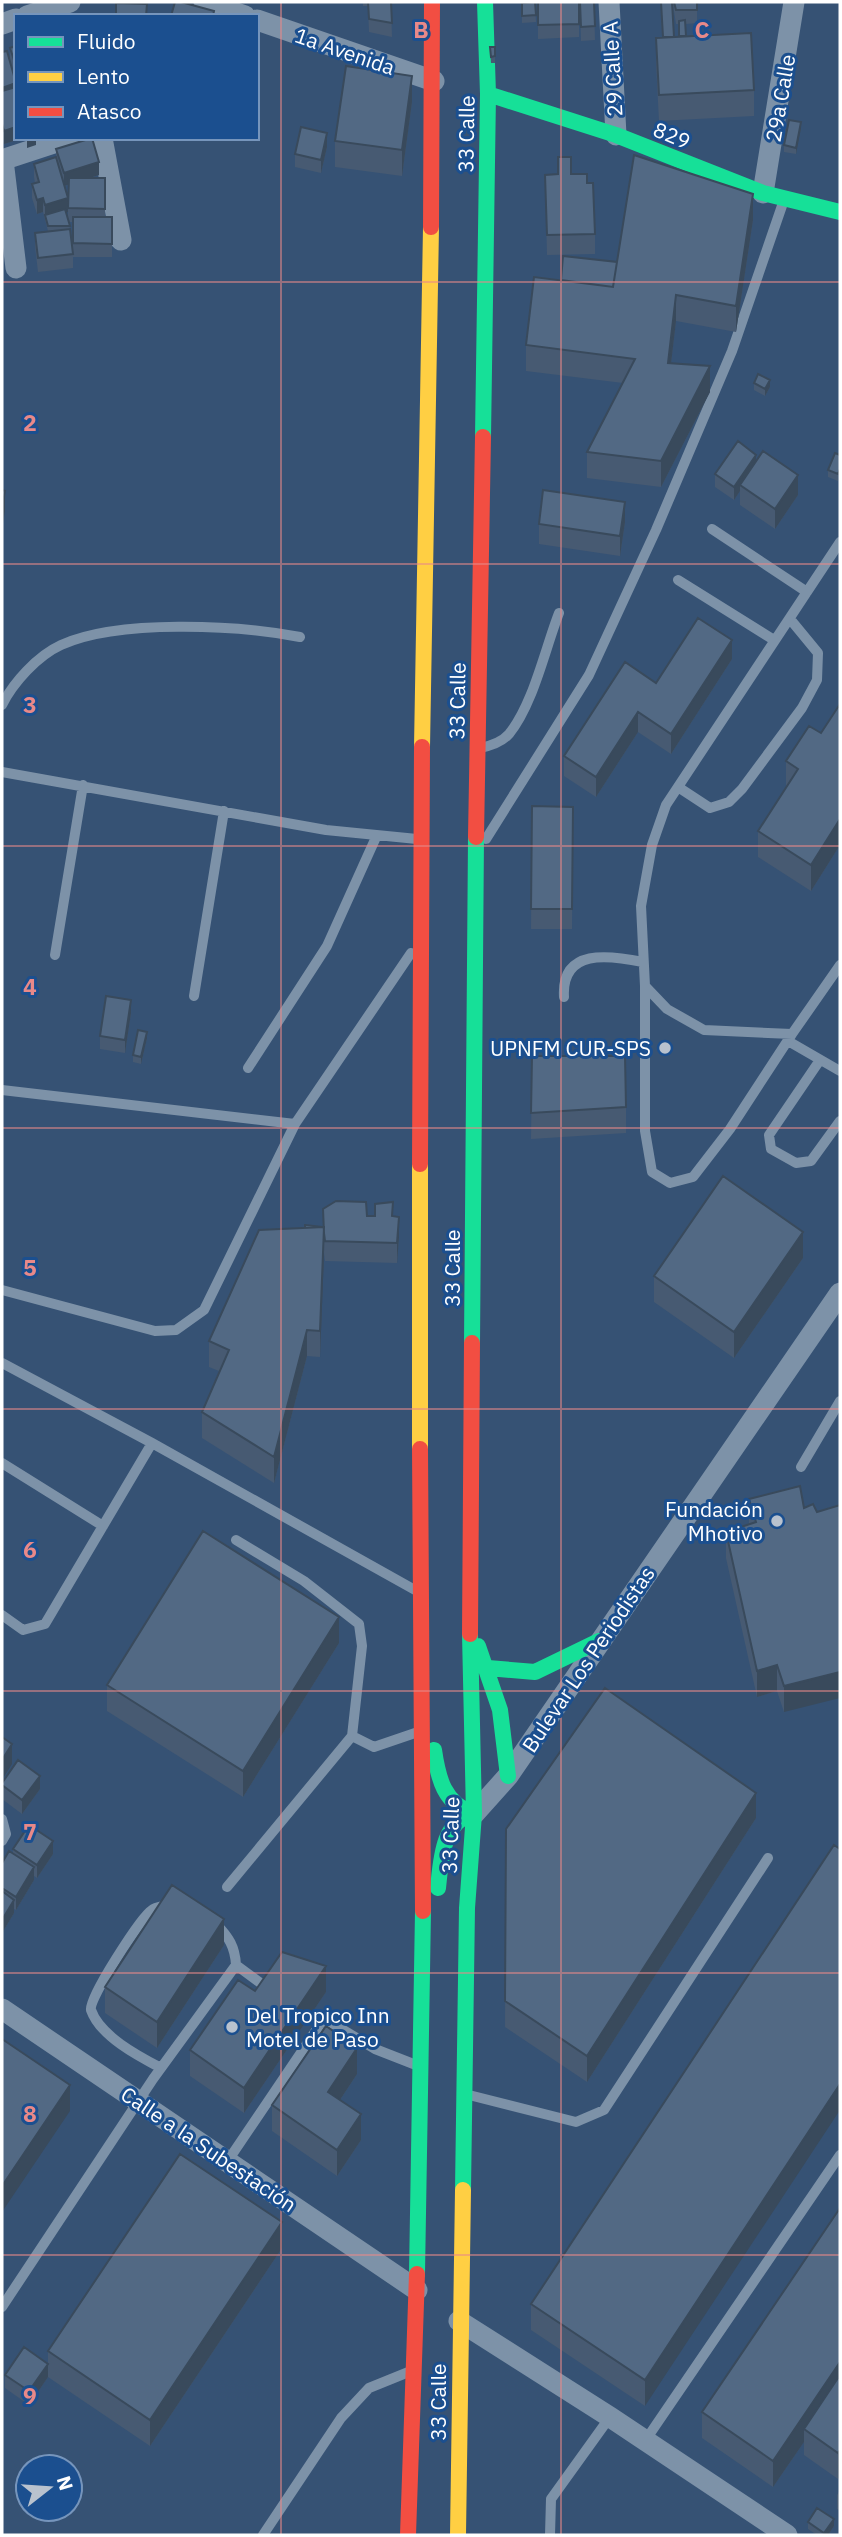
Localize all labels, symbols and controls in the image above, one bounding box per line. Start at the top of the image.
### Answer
legend [14,14,259,140]
text: B [413,14,429,44]
text: C [695,14,710,44]
street label: 29 Calle A [596,20,628,118]
street label: 1a Avenida [291,21,399,81]
text: Fluido [77,27,136,55]
street label: 29a Calle [759,52,801,144]
text: Lento [77,62,130,90]
street label: 33 Calle [451,95,481,173]
text: Atasco [77,97,141,125]
street label: 829 [649,115,695,155]
text: 2 [23,407,37,437]
street label: 33 Calle [442,662,472,740]
text: 3 [23,689,37,719]
text: 4 [23,971,37,1001]
place label: UPNFM CUR-SPS [490,1034,651,1062]
marker: UPNFM CUR-SPS [657,1040,673,1056]
street label: 33 Calle [438,1229,466,1307]
text: 5 [23,1252,37,1282]
place label: Fundación Mhotivo [665,1495,763,1547]
marker: Fundación Mhotivo [769,1513,785,1529]
text: 6 [23,1534,37,1564]
street label: Bulevar Los Periodistas [515,1560,661,1758]
street label: 33 Calle [435,1796,465,1874]
text: 7 [23,1816,37,1846]
place label: Del Tropico Inn Motel de Paso [246,2001,390,2053]
marker: Del Tropico Inn Motel de Paso [224,2019,240,2035]
street label: Calle a la Subestación [116,2080,302,2218]
text: 8 [23,2098,37,2128]
street label: 33 Calle [424,2363,452,2441]
text: 9 [23,2380,37,2410]
north arrow [14,2453,84,2523]
text: N [52,2473,79,2493]

